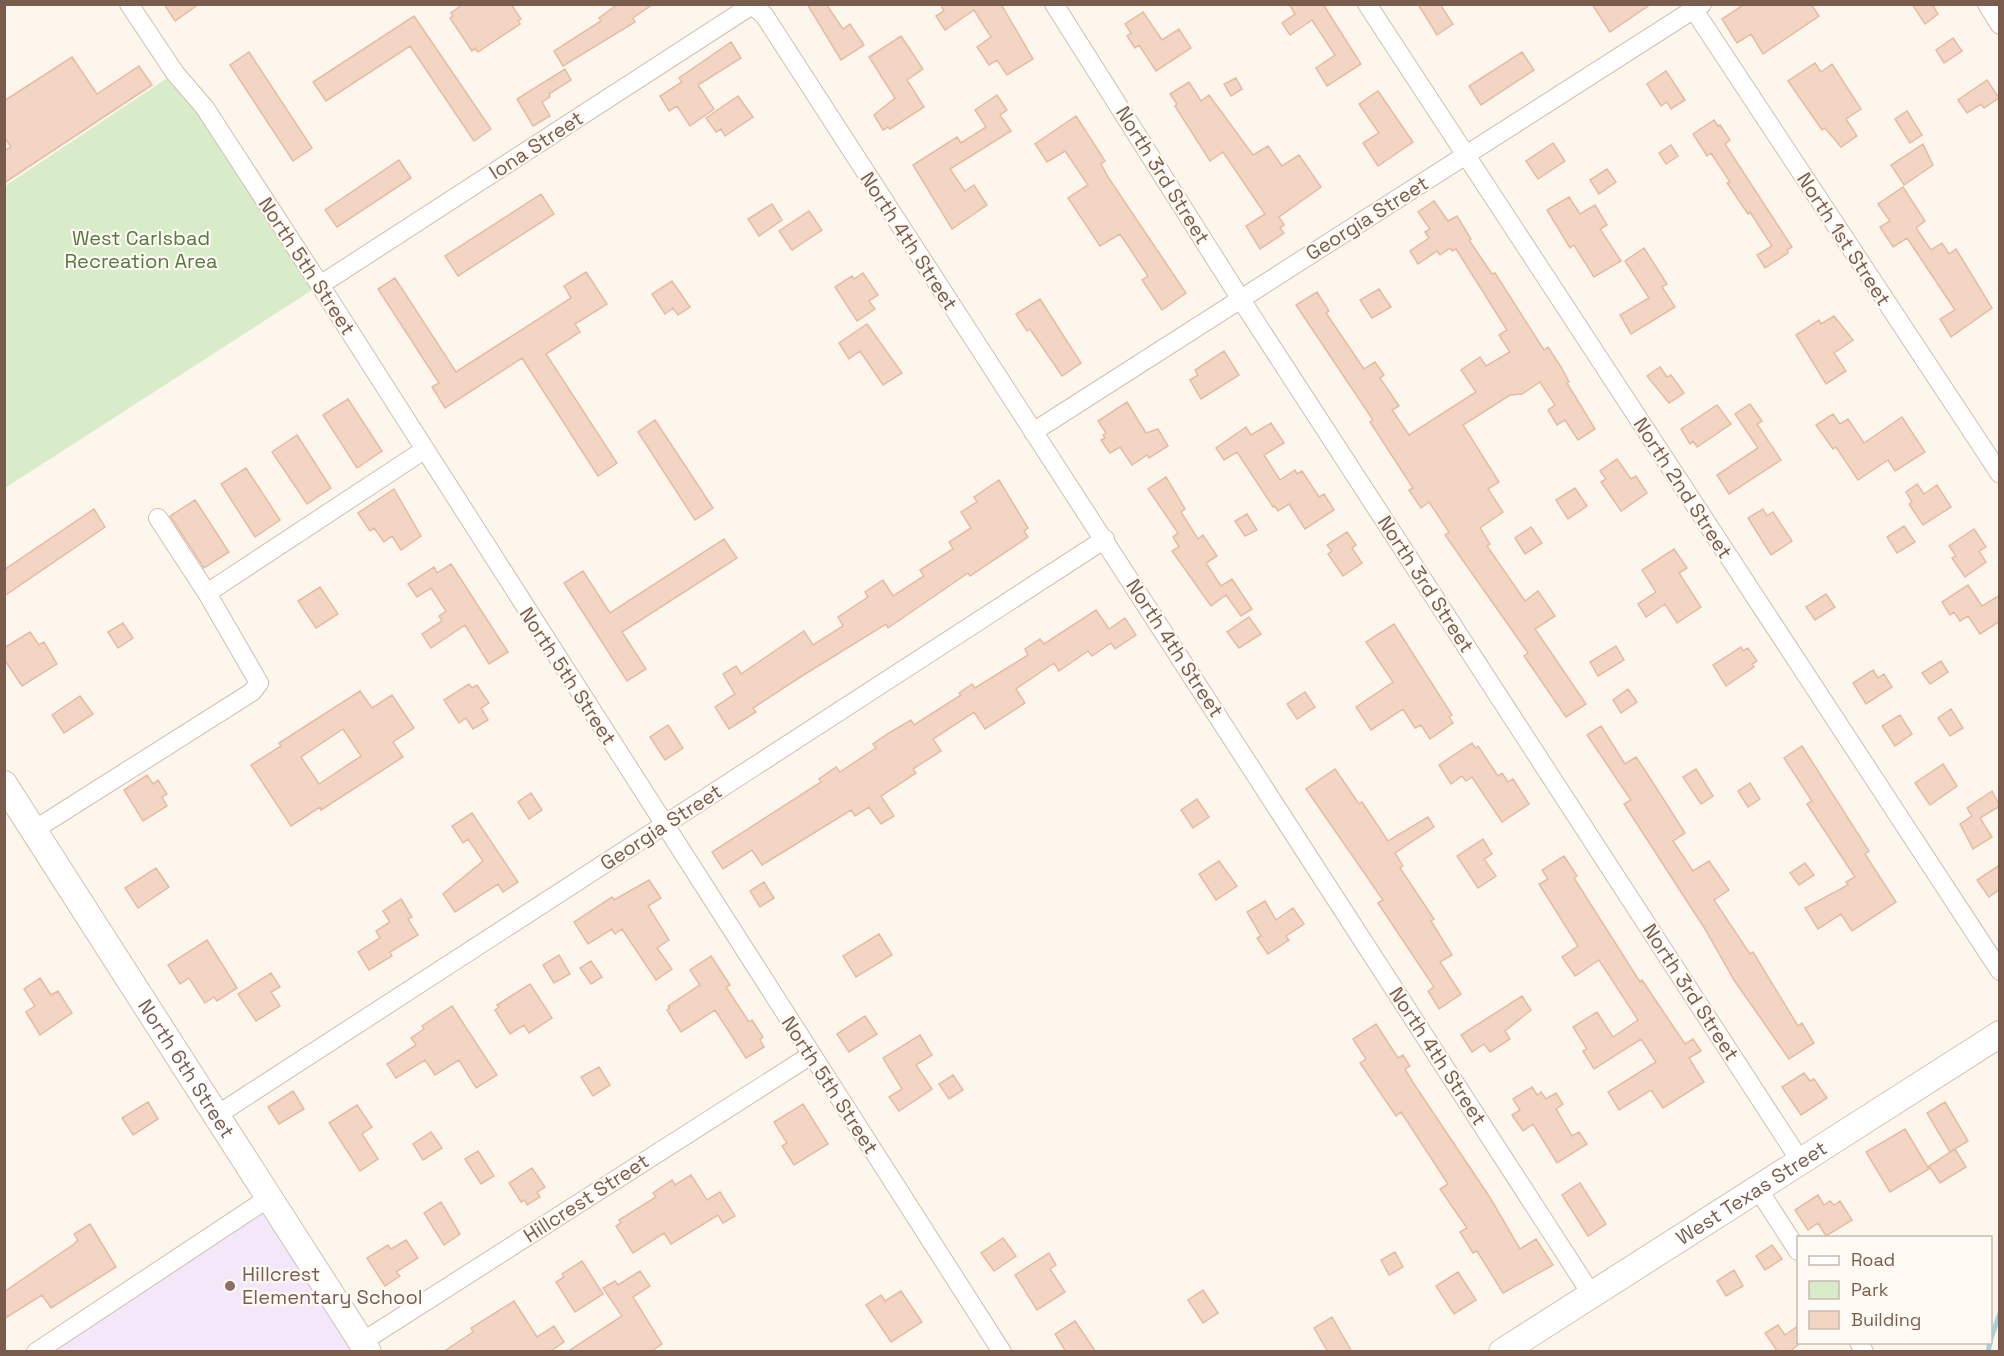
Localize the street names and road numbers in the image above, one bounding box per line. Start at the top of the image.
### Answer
street label: North 3rd Street [1110,101,1216,249]
street label: Iona Street [484,105,588,185]
street label: North 4th Street [855,167,963,315]
street label: North 1st Street [1791,167,1897,311]
street label: Georgia Street [1301,170,1433,266]
street label: North 5th Street [253,192,361,340]
street label: North 2nd Street [1628,412,1738,564]
street label: North 3rd Street [1372,511,1480,657]
street label: North 4th Street [1121,574,1229,722]
street label: North 5th Street [514,602,622,750]
street label: Georgia Street [595,778,727,876]
street label: North 3rd Street [1637,919,1745,1065]
street label: North 4th Street [1384,982,1492,1130]
street label: North 6th Street [132,994,240,1143]
street label: North 5th Street [776,1011,884,1159]
street label: West Texas Street [1671,1135,1832,1250]
street label: Hillcrest Street [518,1148,654,1248]

